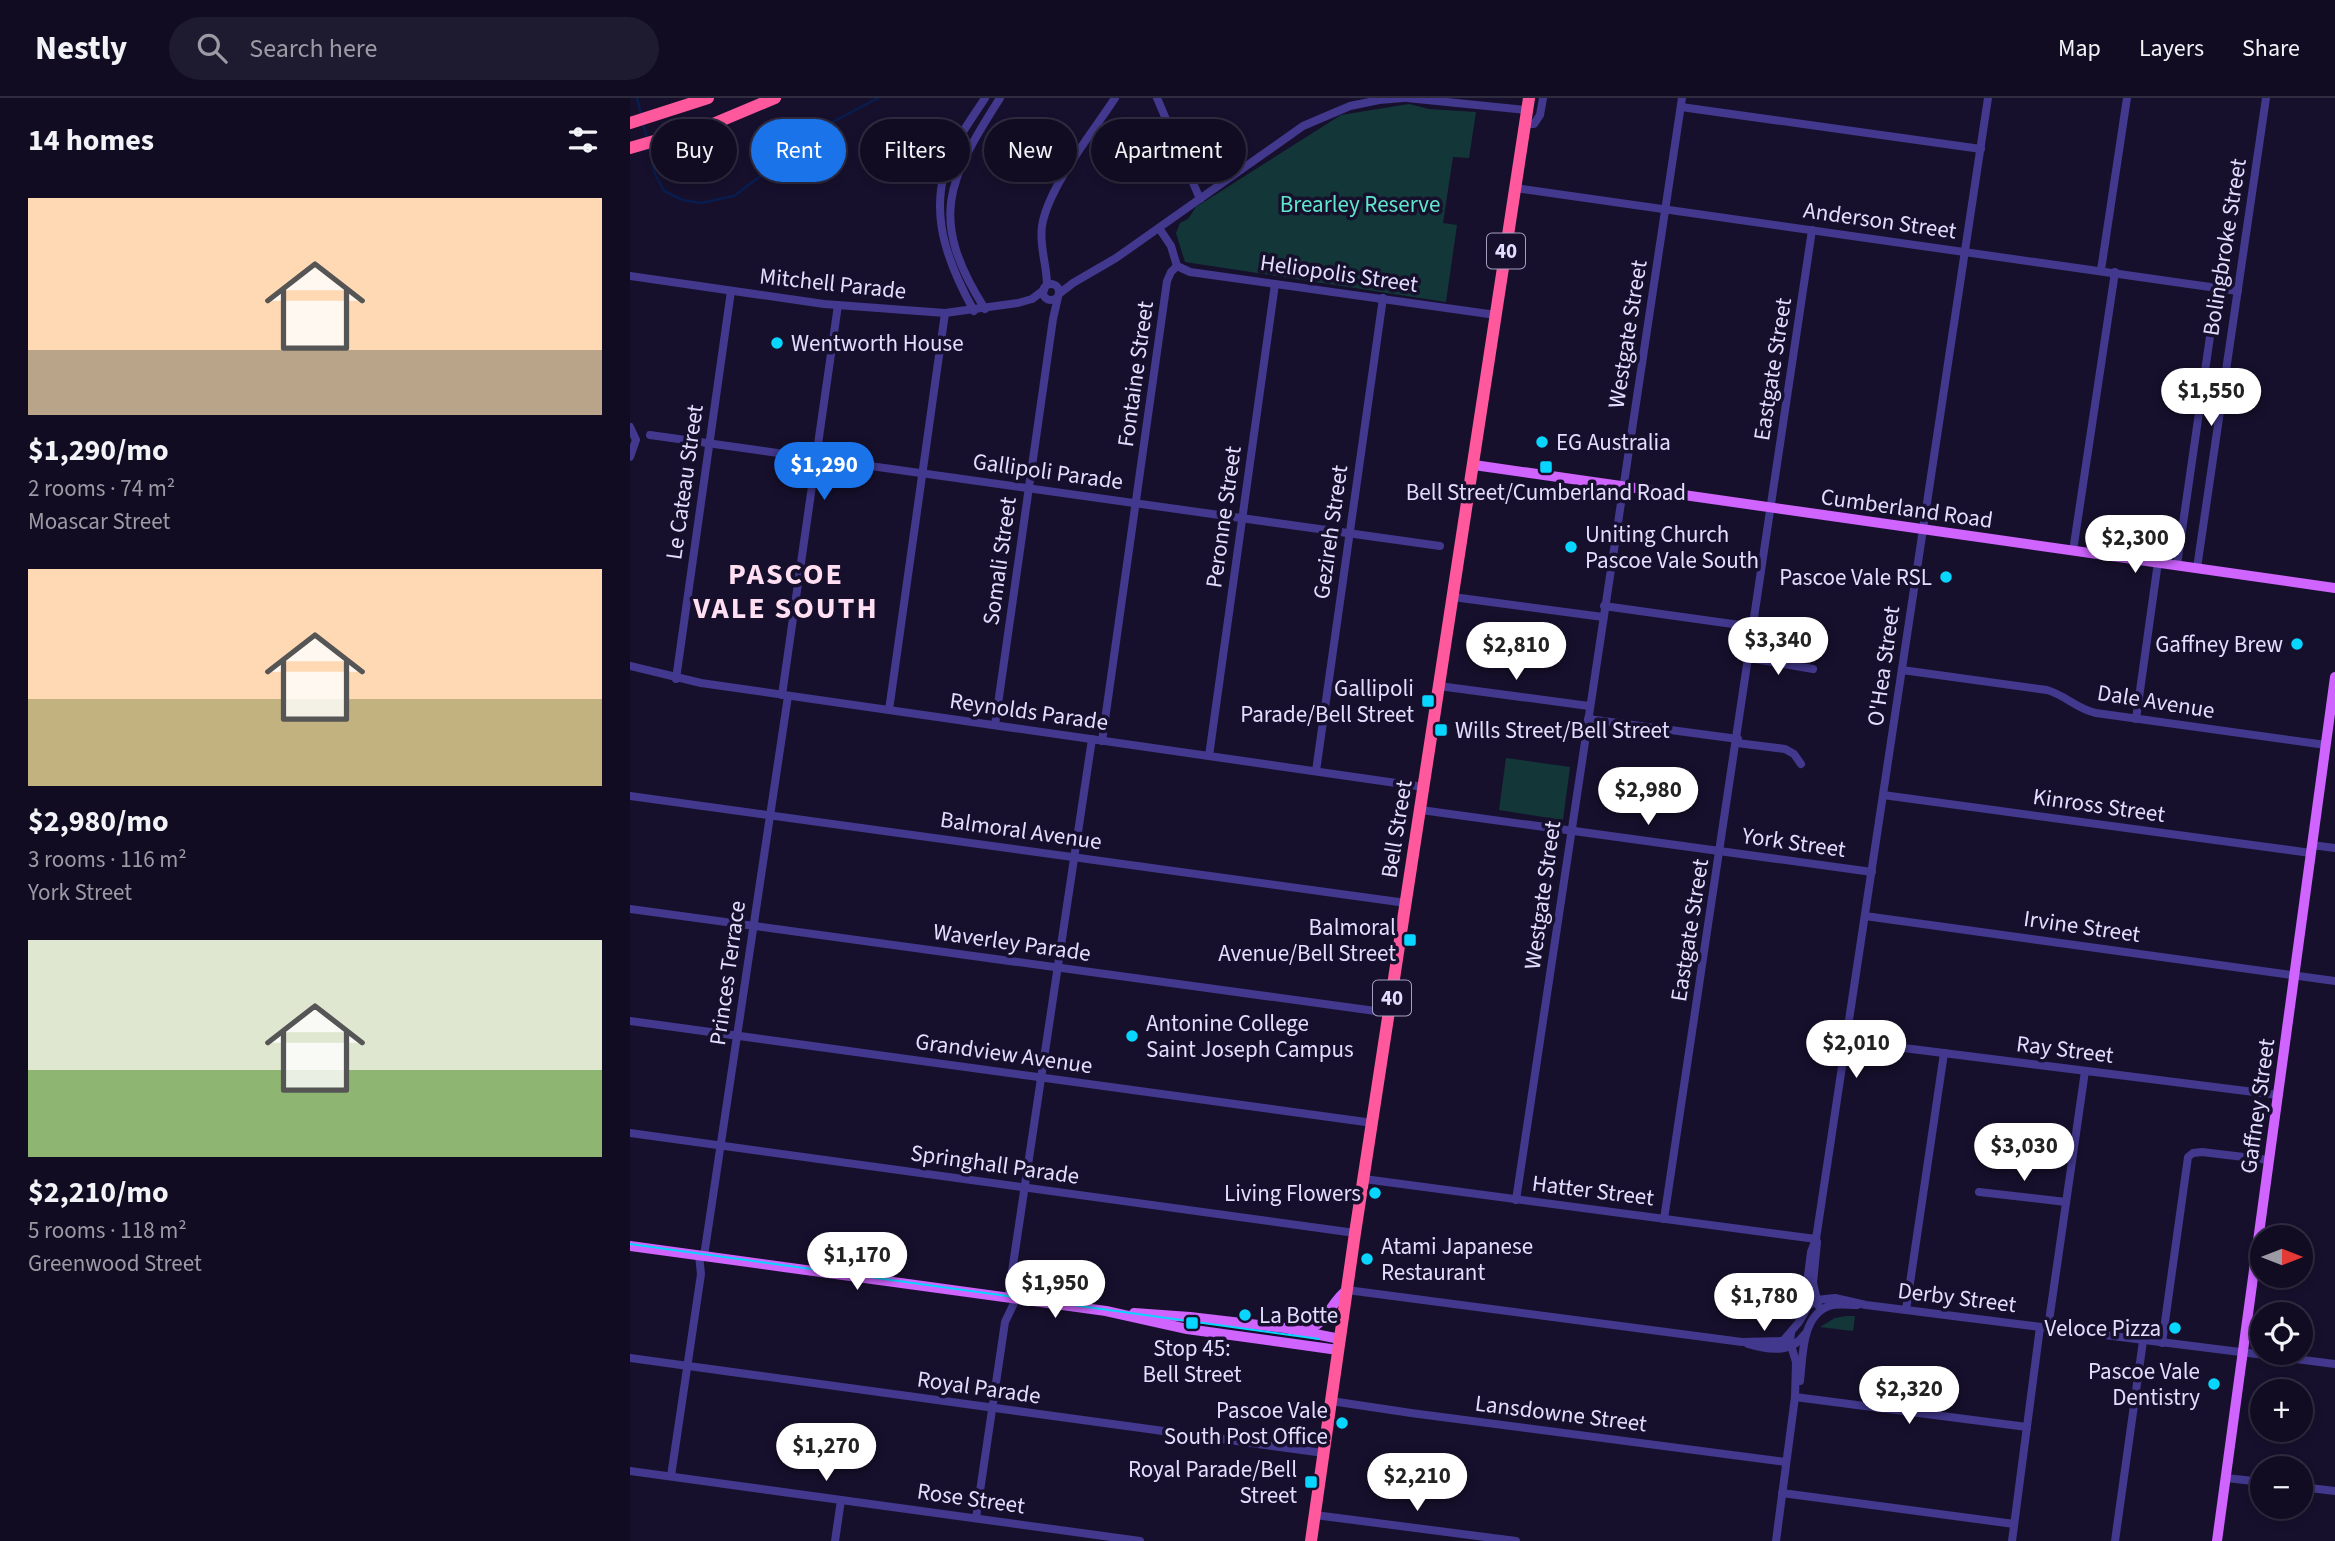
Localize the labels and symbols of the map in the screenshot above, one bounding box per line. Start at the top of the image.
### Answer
street label: Bolingbroke Street [2194,156,2255,338]
park label: Brearley Reserve [1280,188,1440,221]
street label: Anderson Street [1801,193,1959,248]
road number: 40 [1487,234,1525,268]
street label: Heliopolis Street [1258,246,1420,301]
street label: Westgate Street [1599,257,1656,411]
street label: Mitchell Parade [758,259,908,308]
street label: Eastgate Street [1745,295,1800,443]
street label: Fontaine Street [1109,299,1162,449]
place label: Wentworth House [791,327,964,360]
marker: Wentworth House [769,335,785,351]
pin: $1,550 [2154,368,2268,428]
street label: Le Cateau Street [657,402,712,562]
place label: EG Australia [1556,426,1671,459]
marker: EG Australia [1534,434,1550,450]
pin: $1,290 [767,442,881,502]
street label: Peronne Street [1197,444,1250,590]
street label: Gallipoli Parade [971,445,1125,498]
marker: Bell Street/Cumberland Road [1538,459,1554,475]
street label: Gezireh Street [1305,463,1356,601]
place label: Bell Street/Cumberland Road [1406,476,1686,509]
street label: Cumberland Road [1819,480,1995,537]
street label: Somali Street [974,495,1025,627]
pin: $2,300 [2078,516,2192,575]
place label: Uniting Church Pascoe Vale South [1585,518,1759,577]
marker: Uniting Church Pascoe Vale South [1563,539,1579,555]
district label: PASCOE VALE SOUTH [692,553,879,630]
place label: Pascoe Vale RSL [1779,561,1932,594]
marker: Pascoe Vale RSL [1938,569,1954,585]
street label: O'Hea Street [1859,604,1908,728]
pin: $3,340 [1721,618,1835,677]
pin: $2,810 [1459,622,1573,682]
place label: Gaffney Brew [2155,628,2283,661]
marker: Gaffney Brew [2289,636,2305,652]
place label: Gallipoli Parade/Bell Street [1240,672,1414,731]
street label: Dale Avenue [2095,676,2217,727]
street label: Reynolds Parade [947,684,1110,739]
marker: Gallipoli Parade/Bell Street [1420,693,1436,709]
place label: Wills Street/Bell Street [1455,714,1670,747]
marker: Wills Street/Bell Street [1433,722,1449,738]
pin: $2,980 [1591,768,1705,827]
street label: Bell Street [1372,777,1421,880]
street label: Kinross Street [2031,780,2167,831]
street label: Balmoral Avenue [938,803,1104,858]
street label: Westgate Street [1516,818,1569,972]
street label: York Street [1739,819,1848,866]
street label: Eastgate Street [1662,856,1717,1004]
street label: Princes Terrace [701,899,754,1047]
street label: Irvine Street [2022,902,2142,951]
place label: Balmoral Avenue/Bell Street [1218,911,1396,970]
street label: Waverley Parade [931,915,1093,970]
marker: Balmoral Avenue/Bell Street [1402,932,1418,948]
road number: 40 [1373,981,1411,1016]
place label: Antonine College Saint Joseph Campus [1146,1007,1354,1066]
pin: $2,010 [1799,1020,1913,1080]
street label: Grandview Avenue [913,1025,1095,1082]
street label: Ray Street [2015,1027,2116,1072]
marker: Antonine College Saint Joseph Campus [1124,1028,1140,1044]
street label: Gaffney Street [2232,1036,2283,1176]
pin: $3,030 [1967,1124,2081,1183]
street label: Springhall Parade [908,1136,1081,1193]
street label: Hatter Street [1530,1167,1656,1214]
place label: Living Flowers [1224,1177,1361,1210]
marker: Living Flowers [1367,1185,1383,1201]
north arrow [2250,1225,2314,1288]
place label: Atami Japanese Restaurant [1381,1230,1533,1289]
pin: $1,170 [800,1232,914,1292]
marker: Atami Japanese Restaurant [1359,1251,1375,1267]
pin: $1,950 [998,1260,1112,1320]
pin: $1,780 [1707,1274,1821,1333]
street label: Derby Street [1896,1274,2018,1321]
place label: La Botte [1259,1299,1338,1332]
marker: La Botte [1237,1307,1253,1323]
place label: Veloce Pizza [2044,1312,2161,1345]
marker: Stop 45: Bell Street [1184,1315,1200,1331]
marker: Veloce Pizza [2167,1320,2183,1336]
place label: Stop 45: Bell Street [1143,1332,1242,1391]
place label: Pascoe Vale Dentistry [2088,1355,2200,1414]
street label: Royal Parade [915,1362,1043,1412]
pin: $2,320 [1852,1366,1966,1426]
marker: Pascoe Vale Dentistry [2206,1376,2222,1392]
street label: Lansdowne Street [1473,1387,1649,1440]
place label: Pascoe Vale South Post Office [1164,1394,1328,1453]
marker: Pascoe Vale South Post Office [1334,1415,1350,1431]
pin: $1,270 [769,1424,883,1483]
place label: Royal Parade/Bell Street [1128,1453,1297,1512]
pin: $2,210 [1360,1454,1474,1513]
marker: Royal Parade/Bell Street [1303,1474,1319,1490]
street label: Rose Street [915,1475,1027,1522]

